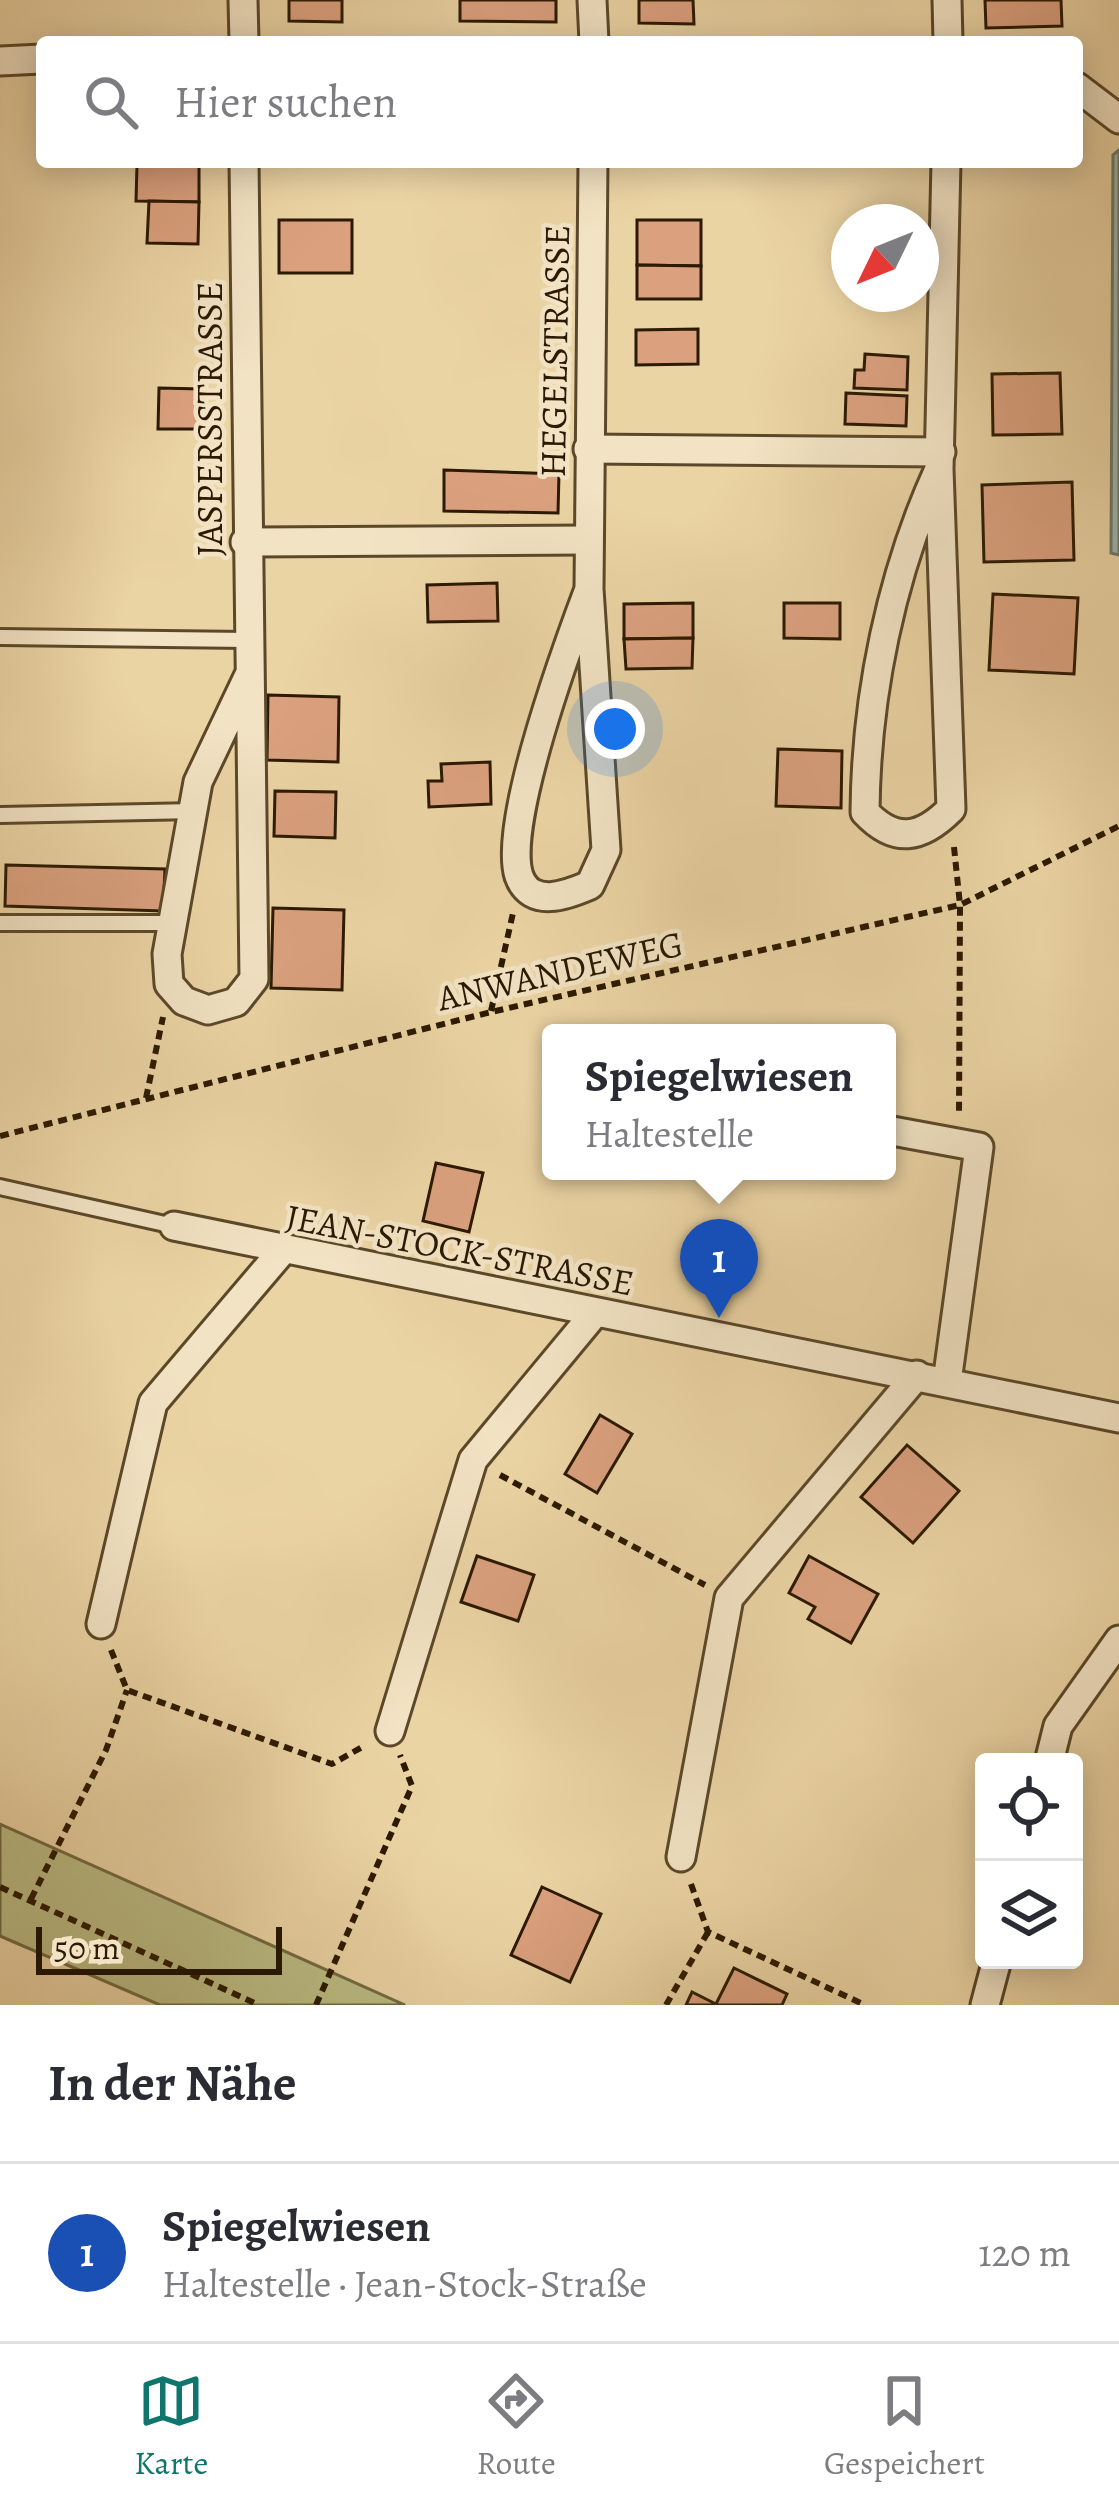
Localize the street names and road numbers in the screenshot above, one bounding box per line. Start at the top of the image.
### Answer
street label: HEGELSTRASSE [528,224,581,478]
street label: JASPERSSTRASSE [185,282,234,556]
street label: ANWANDEWEG [432,918,688,1023]
street label: JEAN-STOCK-STRASSE [282,1192,638,1307]

